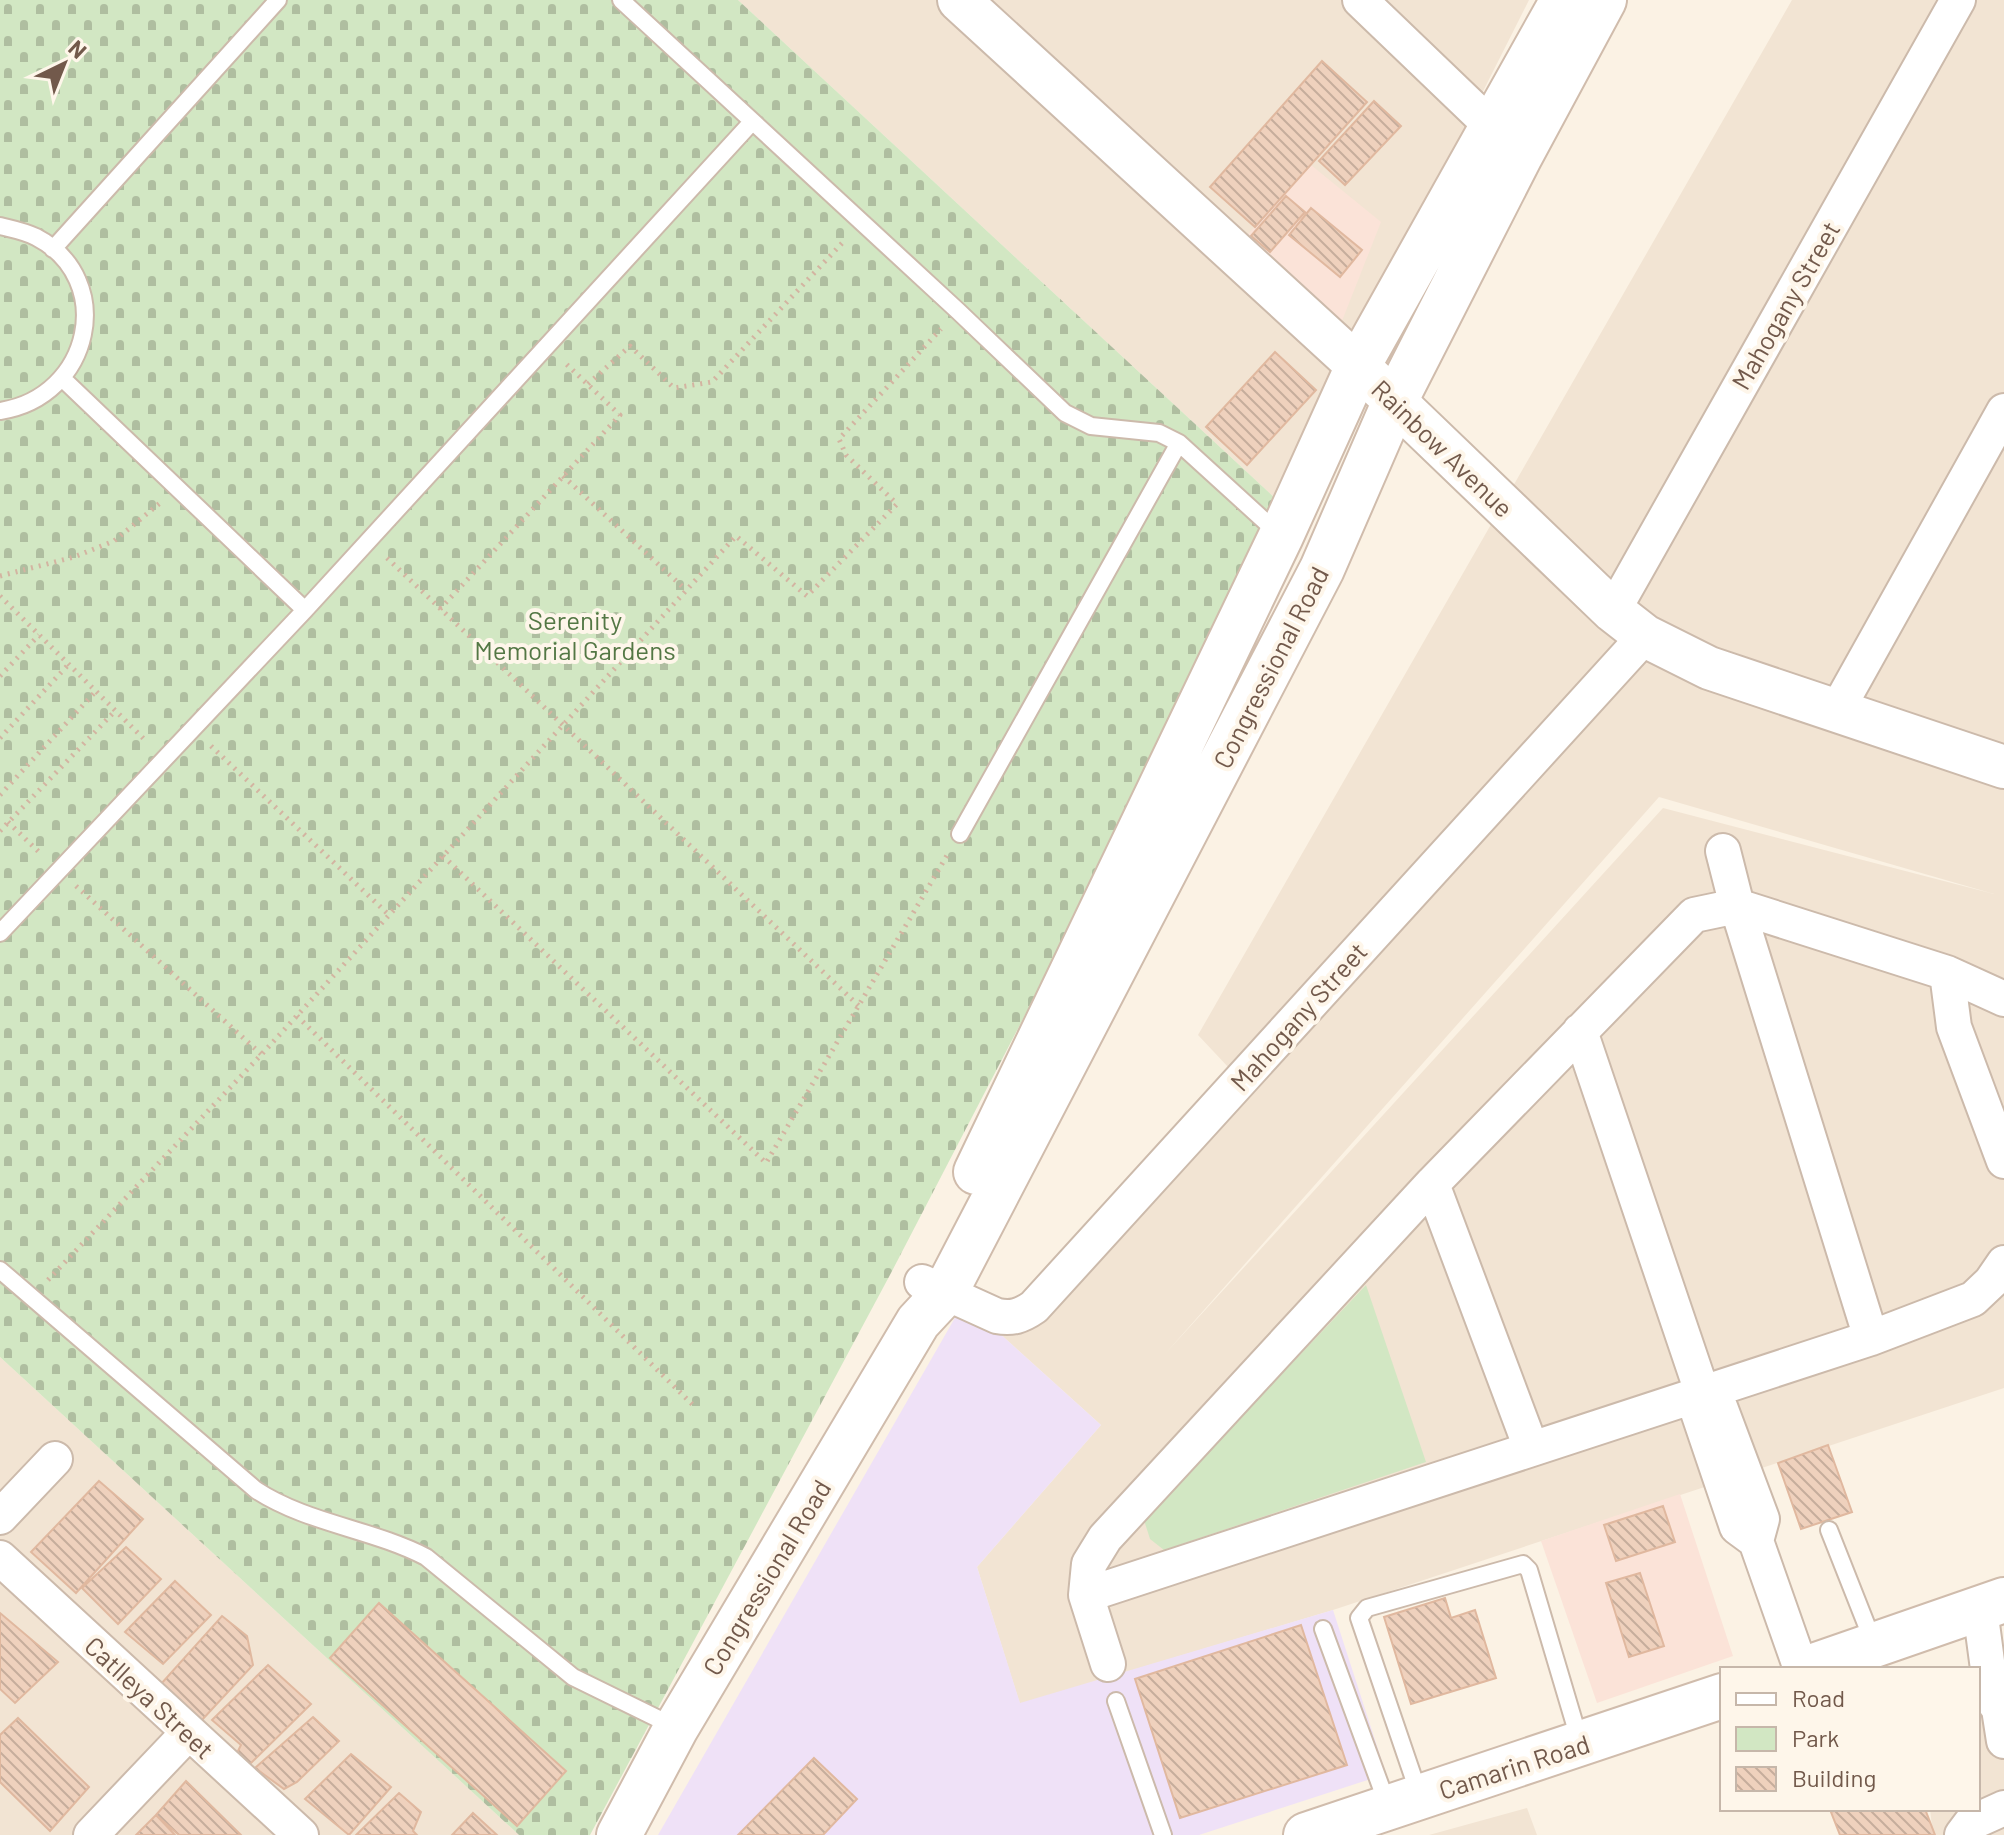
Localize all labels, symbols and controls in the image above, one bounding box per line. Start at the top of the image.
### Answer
north arrow [24,24,104,104]
text: N [64,34,93,63]
street label: Mahogany Street [1724,215,1846,395]
street label: Rainbow Avenue [1366,373,1520,523]
street label: Congressional Road [1206,561,1334,773]
park label: Serenity Memorial Gardens [474,604,676,665]
street label: Mahogany Street [1223,935,1373,1097]
street label: Congressional Road [695,1474,837,1680]
street label: Catlleya Street [79,1629,221,1765]
legend [1720,1667,1980,1811]
text: Road [1792,1683,1845,1712]
text: Park [1792,1723,1839,1752]
street label: Camarin Road [1435,1727,1593,1805]
text: Building [1792,1763,1876,1792]

